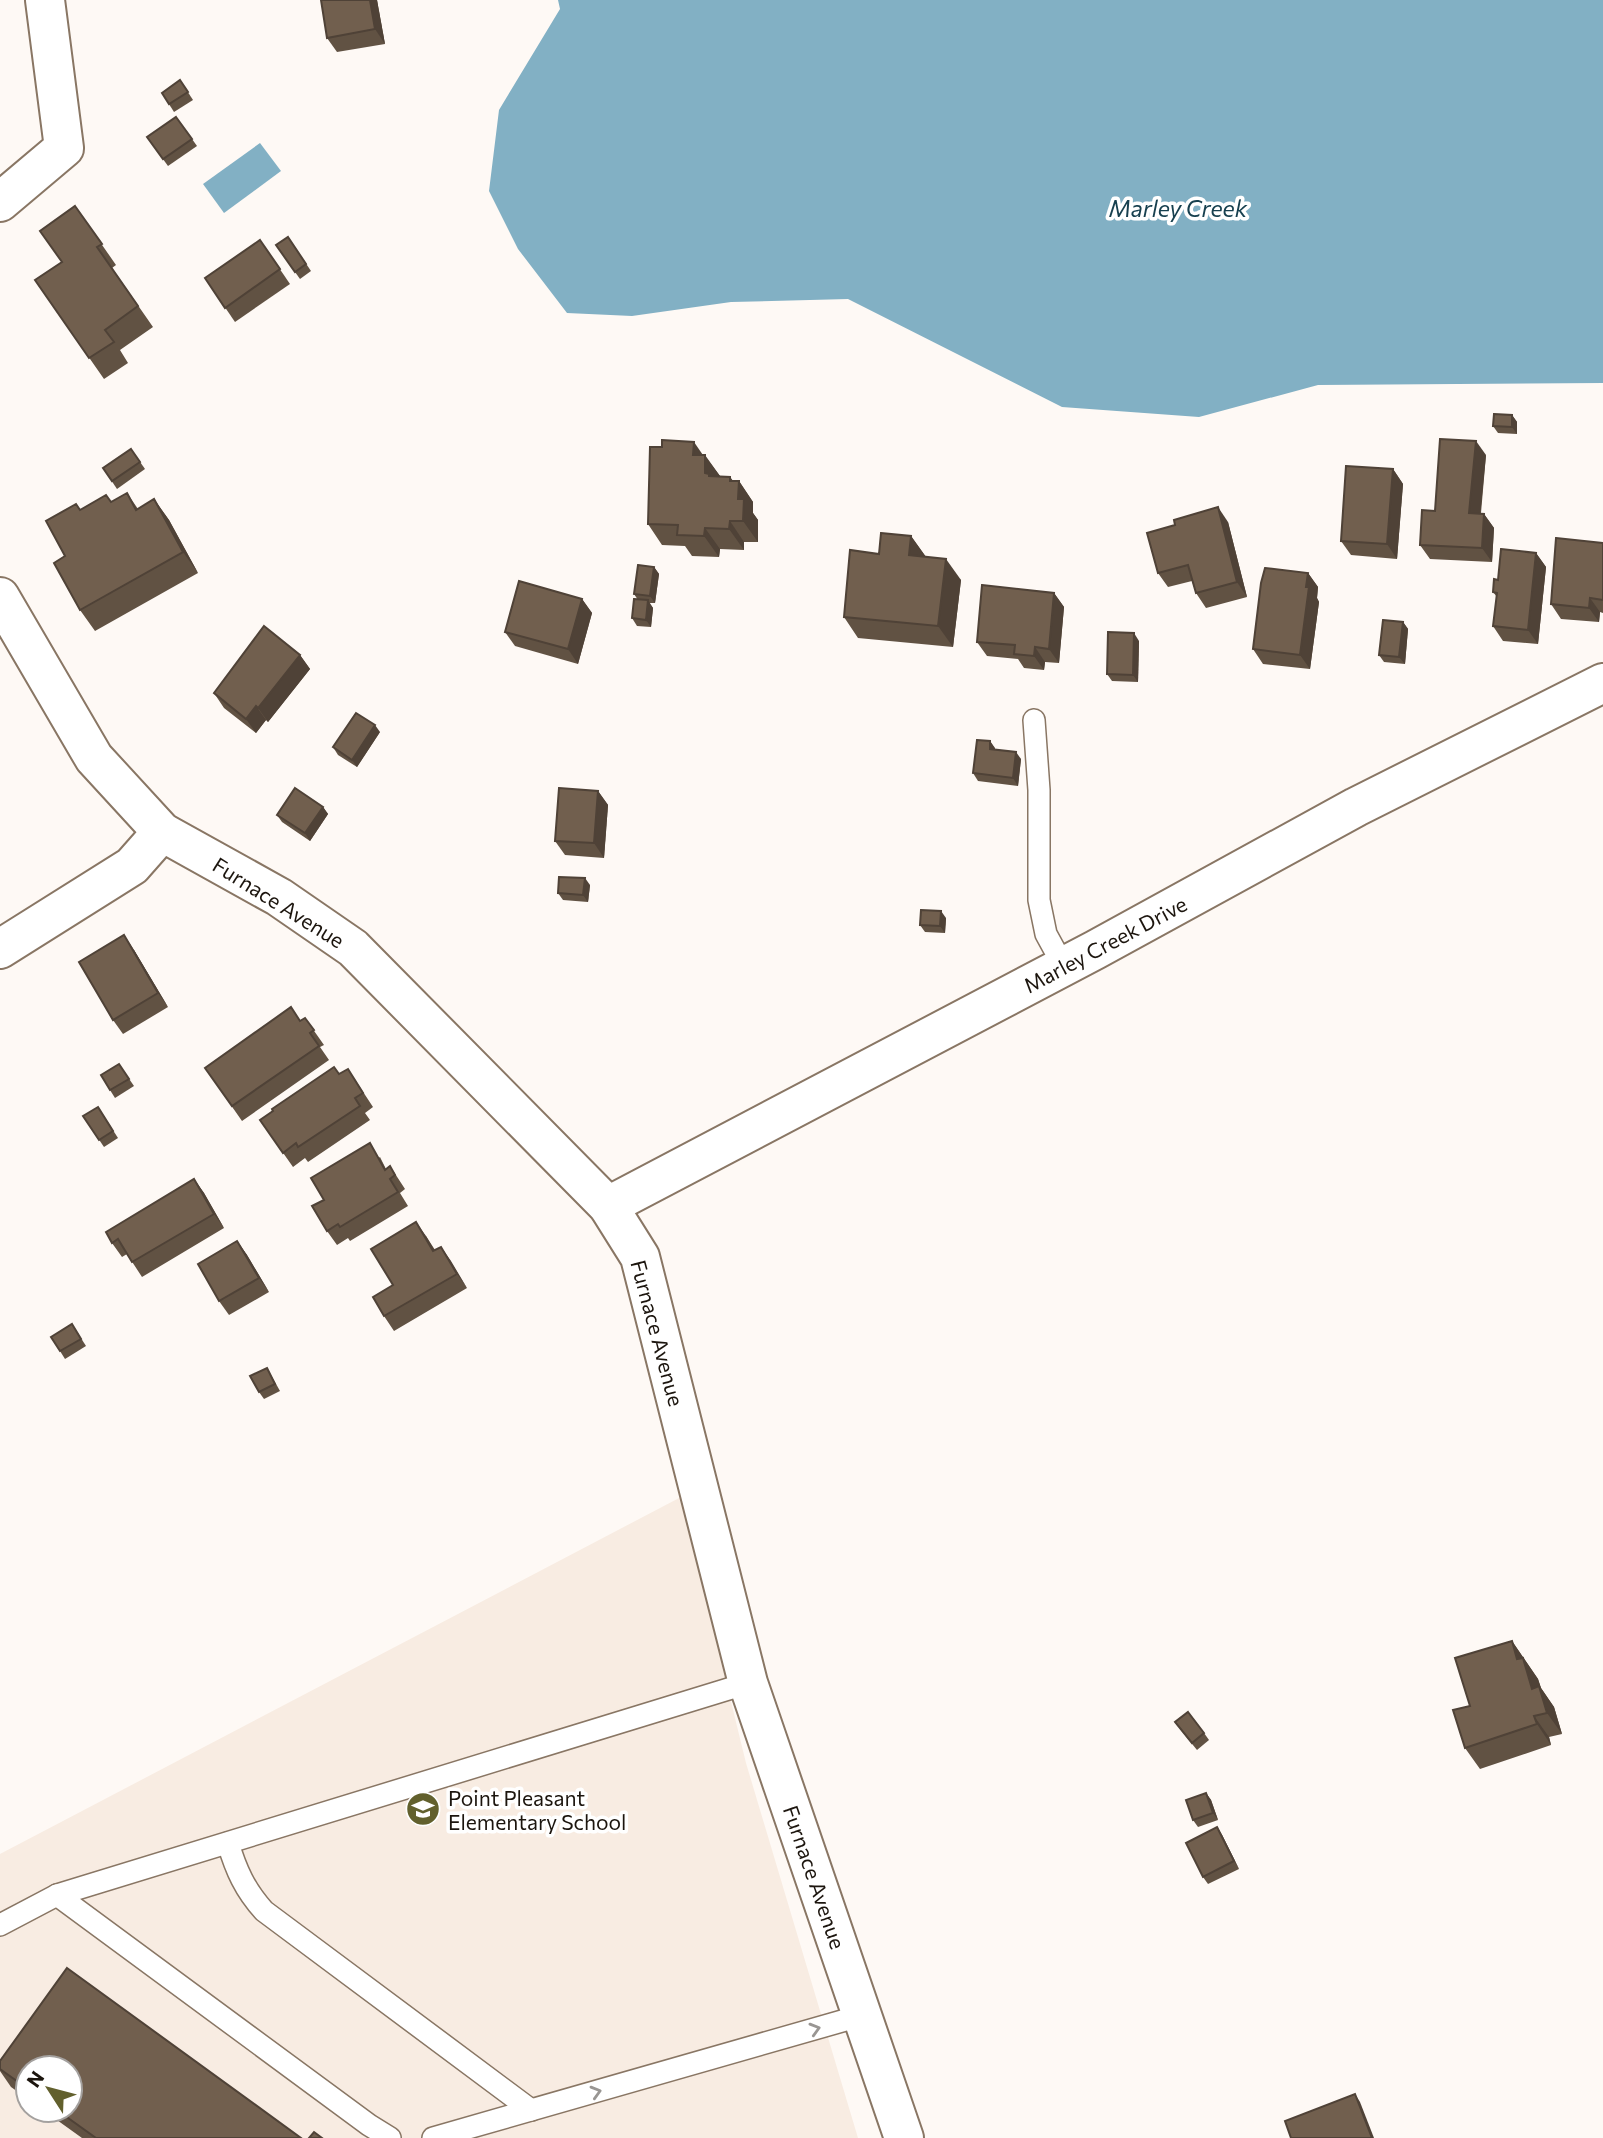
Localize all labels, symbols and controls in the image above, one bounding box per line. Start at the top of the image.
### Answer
water label: Marley Creek [1109,194,1248,222]
street label: Furnace Avenue [209,852,349,952]
street label: Marley Creek Drive [1019,890,1191,998]
street label: Furnace Avenue [626,1257,690,1409]
place label: Point Pleasant Elementary School [448,1785,626,1834]
school or university icon: Point Pleasant Elementary School [404,1790,442,1828]
street label: Furnace Avenue [779,1802,851,1952]
one-way arrow [809,2023,821,2037]
north arrow [14,2054,84,2124]
text: N [21,2066,48,2091]
one-way arrow [590,2085,602,2100]

